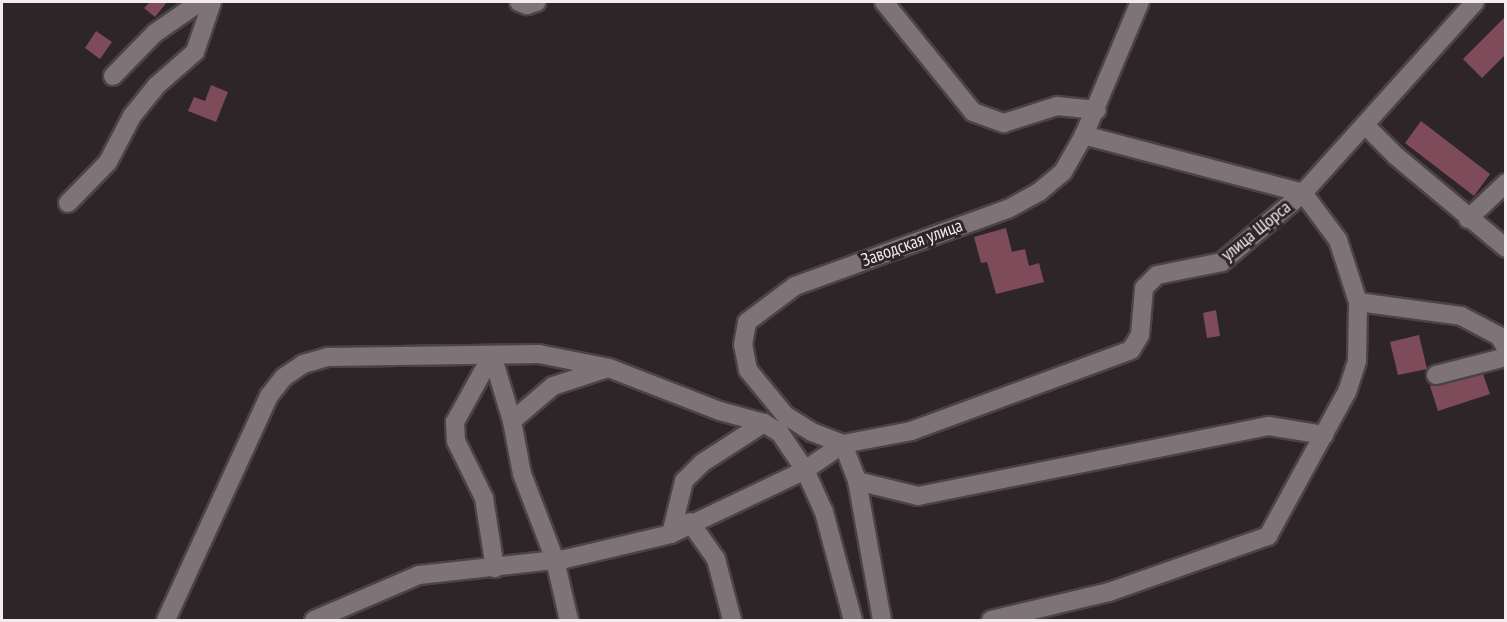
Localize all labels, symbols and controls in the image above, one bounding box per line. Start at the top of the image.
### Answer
street label: улица Щорса [1217,197,1295,265]
street label: Заводская улица [858,215,966,271]

